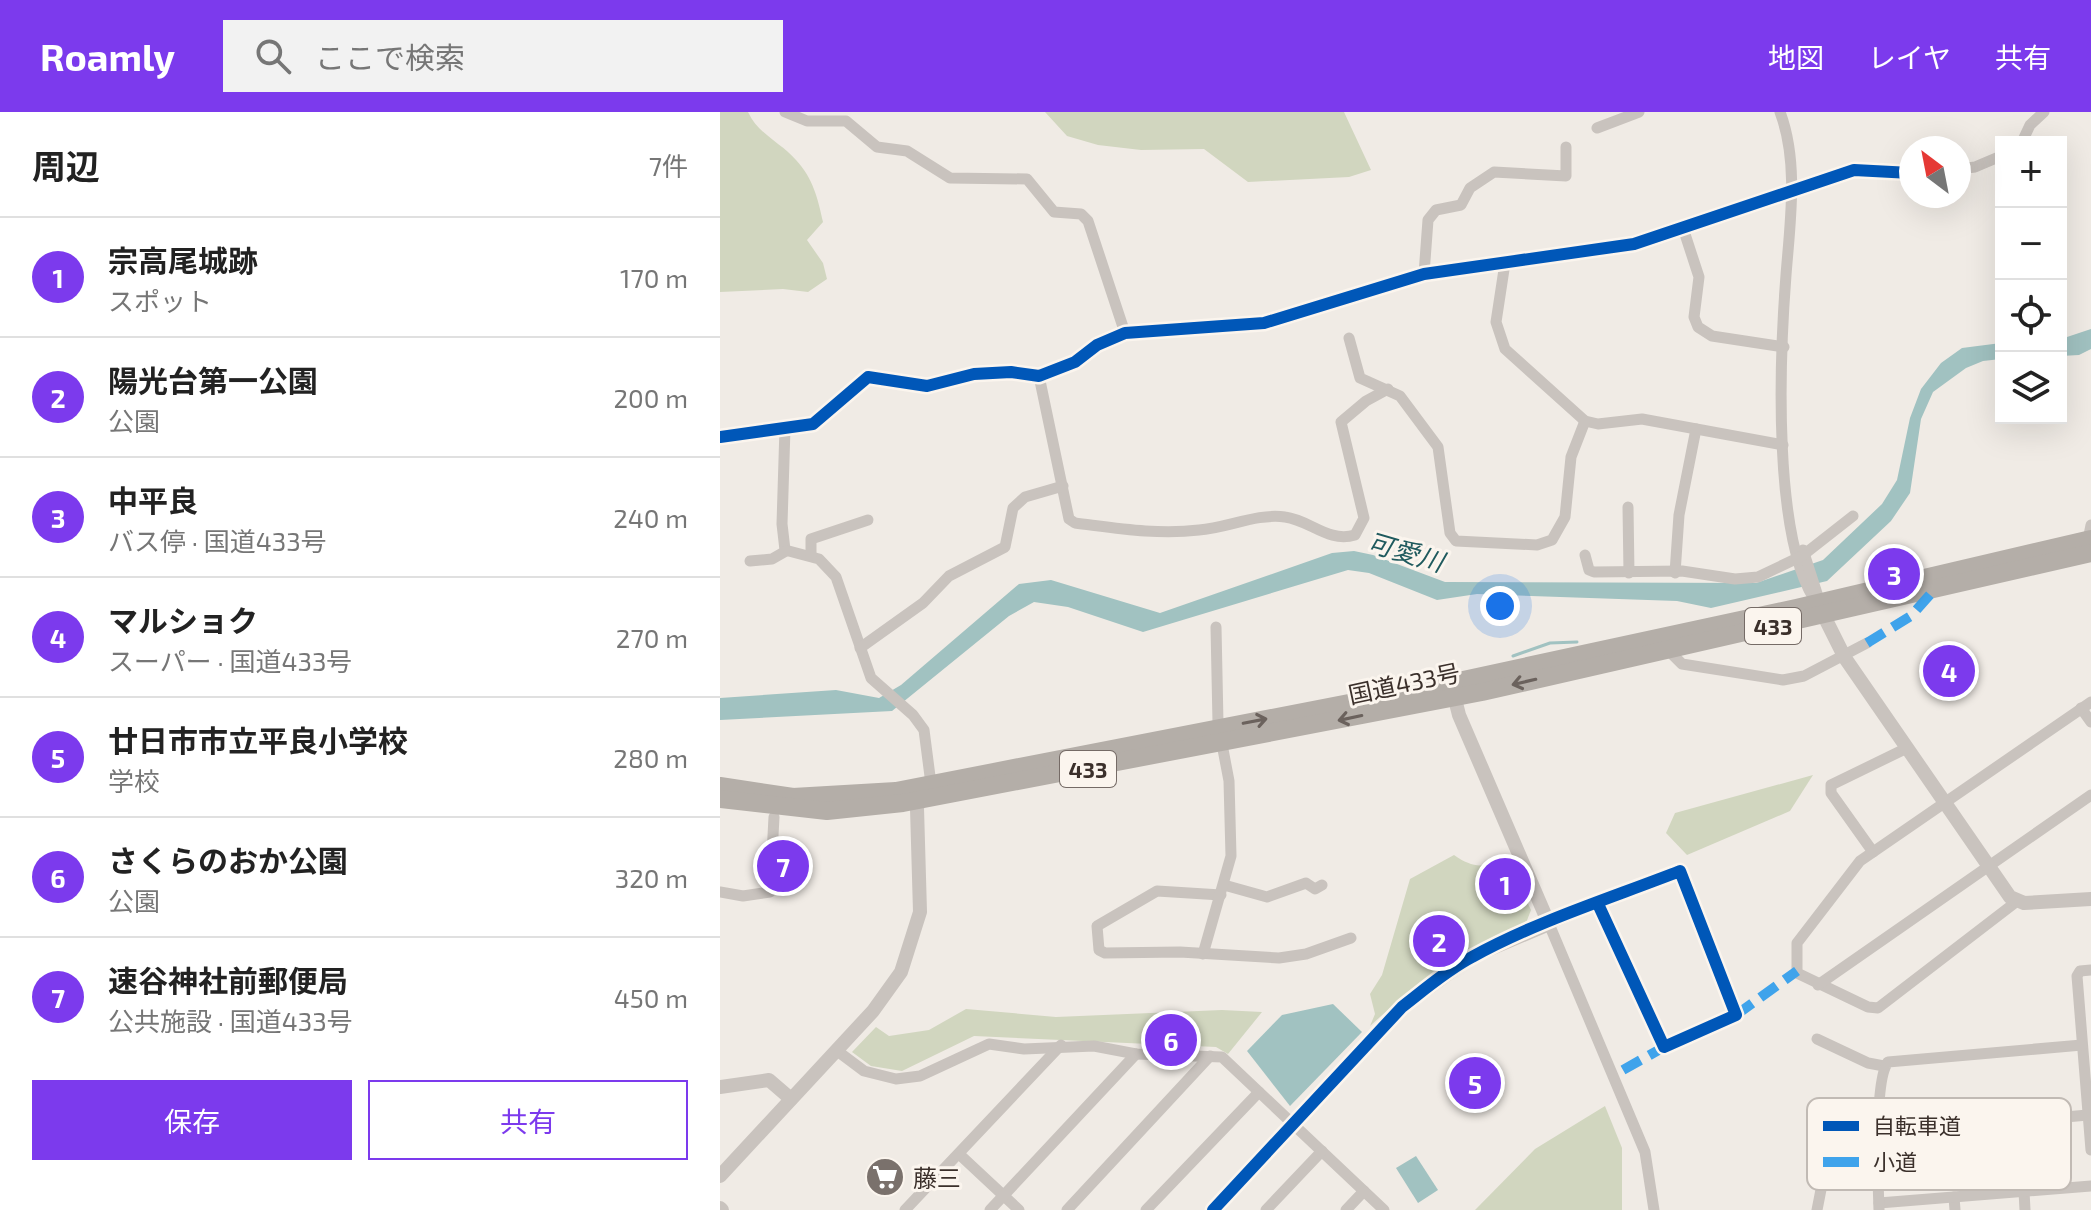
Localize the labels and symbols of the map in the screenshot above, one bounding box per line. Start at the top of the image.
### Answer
north arrow [1899,136,1971,208]
water label: 可愛川 [1364,525,1451,577]
pin: 3 [1868,544,1920,604]
your location [1480,586,1520,626]
road number: 433 [1745,608,1801,644]
pin: 4 [1923,641,1975,701]
street label: 国道433号 [1345,657,1463,709]
one-way arrow [1511,675,1537,690]
one-way arrow [1338,712,1363,727]
one-way arrow [1242,713,1267,728]
road number: 433 [1060,751,1116,787]
pin: 7 [757,836,809,896]
pin: 1 [1479,854,1531,914]
pin: 2 [1413,911,1465,971]
pin: 6 [1145,1010,1197,1070]
pin: 5 [1449,1053,1501,1113]
legend [1807,1098,2071,1190]
text: 自転車道 [1873,1112,1961,1138]
text: 小道 [1873,1148,1917,1174]
supermarket icon: 藤三 [864,1156,906,1198]
place label: 藤三 [913,1163,961,1192]

